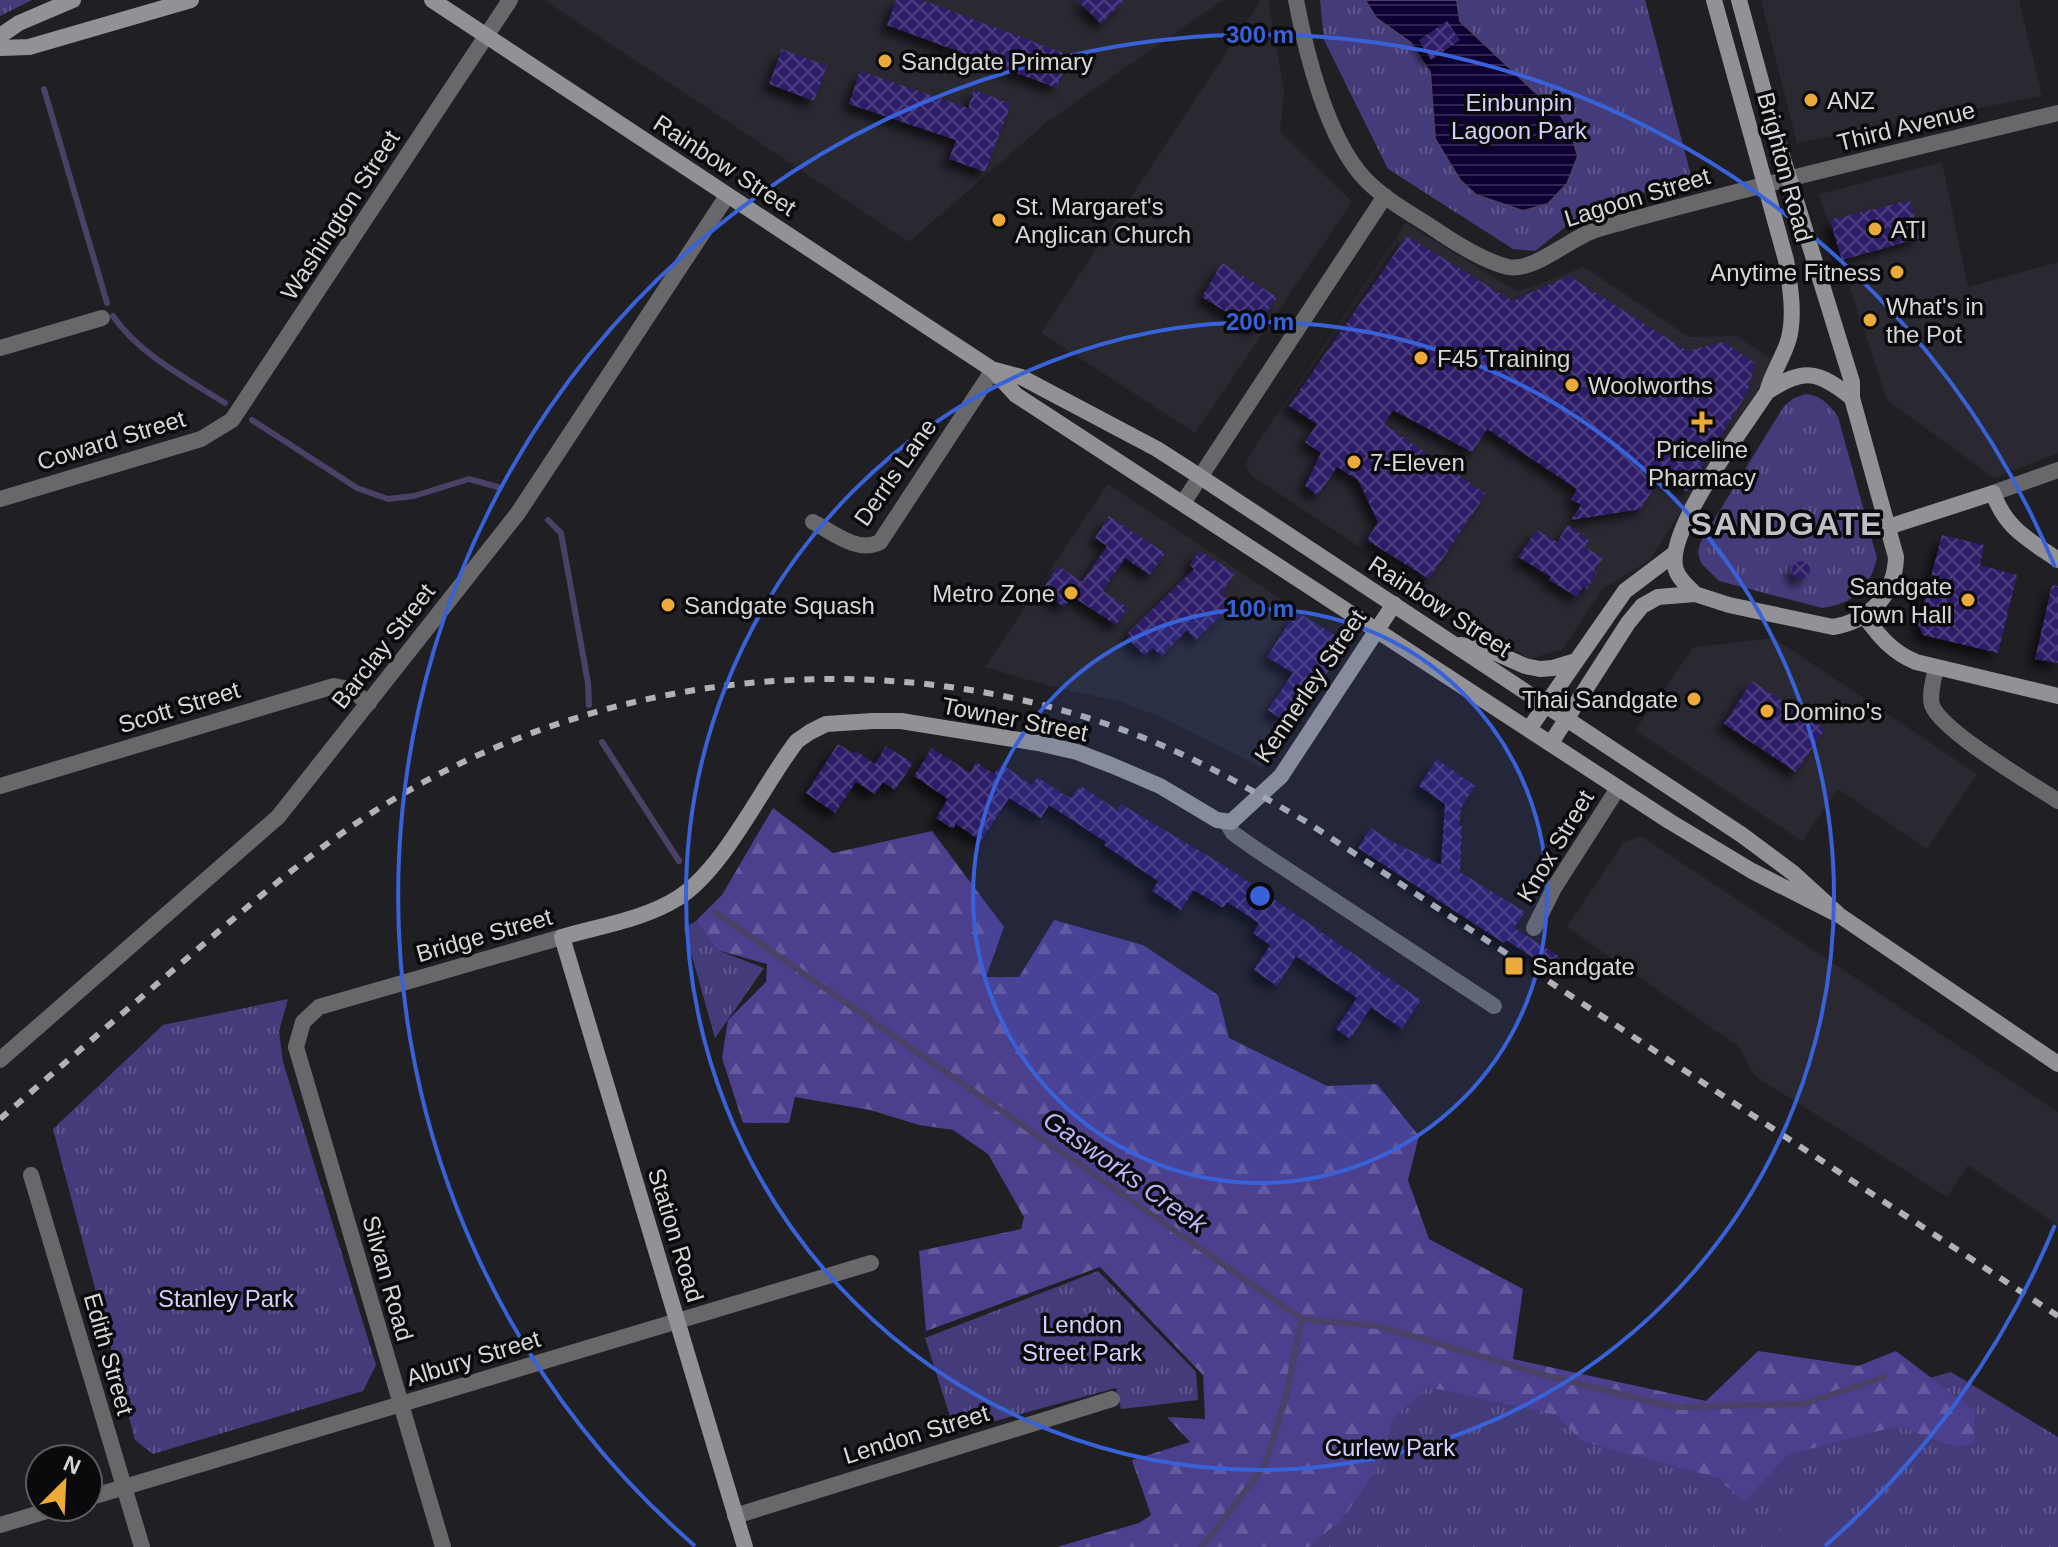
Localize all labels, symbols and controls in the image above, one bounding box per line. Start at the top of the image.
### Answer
text: 300 m [1226,21,1294,48]
place label: Sandgate Primary [901,48,1093,75]
marker: Sandgate Primary [876,52,894,70]
place label: ANZ [1827,87,1875,114]
park label: Einbunpin Lagoon Park [1451,89,1588,144]
street label: Brighton Road [1752,89,1818,245]
marker: ANZ [1802,91,1820,109]
street label: Third Avenue [1834,96,1978,156]
street label: Rainbow Street [649,109,801,221]
street label: Washington Street [275,125,405,305]
street label: Lagoon Street [1561,162,1713,232]
place label: St. Margaret's Anglican Church [1015,193,1191,248]
marker: St. Margaret's Anglican Church [990,211,1008,229]
place label: ATI [1891,216,1927,243]
marker: ATI [1866,220,1884,238]
place label: Anytime Fitness [1710,259,1881,286]
marker: Anytime Fitness [1888,263,1906,281]
place label: What's in the Pot [1886,293,1984,348]
text: 200 m [1226,308,1294,335]
marker: What's in the Pot [1861,311,1879,329]
place label: F45 Training [1437,345,1570,372]
marker: F45 Training [1412,349,1430,367]
place label: Woolworths [1588,372,1713,399]
marker: Woolworths [1563,376,1581,394]
street label: Coward Street [34,405,189,475]
street label: Derrls Lane [848,413,942,531]
marker: Priceline Pharmacy [1693,413,1711,431]
place label: Priceline Pharmacy [1648,436,1756,491]
place label: 7-Eleven [1370,449,1465,476]
marker: 7-Eleven [1345,453,1363,471]
district label: SANDGATE [1690,506,1884,542]
street label: Rainbow Street [1364,550,1516,662]
place label: Sandgate Town Hall [1848,573,1952,628]
street label: Barclay Street [326,578,440,714]
place label: Metro Zone [932,580,1055,607]
marker: Metro Zone [1062,584,1080,602]
marker: Sandgate Town Hall [1959,591,1977,609]
place label: Sandgate Squash [684,592,875,619]
text: 100 m [1226,595,1294,622]
marker: Sandgate Squash [659,596,677,614]
street label: Kennerley Street [1249,604,1371,768]
street label: Scott Street [115,676,243,738]
place label: Thai Sandgate [1522,686,1678,713]
marker: Thai Sandgate [1685,690,1703,708]
street label: Towner Street [940,692,1091,746]
place label: Domino's [1783,698,1882,725]
marker: Domino's [1758,702,1776,720]
street label: Knox Street [1511,785,1599,907]
centre of rings [1246,882,1274,910]
street label: Bridge Street [413,903,555,967]
place label: Sandgate [1532,953,1635,980]
marker: Sandgate [1503,955,1525,977]
water label: Gasworks Creek [1038,1105,1214,1241]
street label: Station Road [643,1165,709,1305]
street label: Silvan Road [357,1212,419,1344]
park label: Stanley Park [158,1285,295,1312]
street label: Edith Street [79,1290,139,1418]
park label: Lendon Street Park [1022,1311,1143,1366]
street label: Albury Street [403,1325,544,1391]
street label: Lendon Street [840,1399,992,1469]
park label: Curlew Park [1325,1434,1456,1461]
north arrow [24,1443,104,1523]
text: N [60,1451,84,1480]

